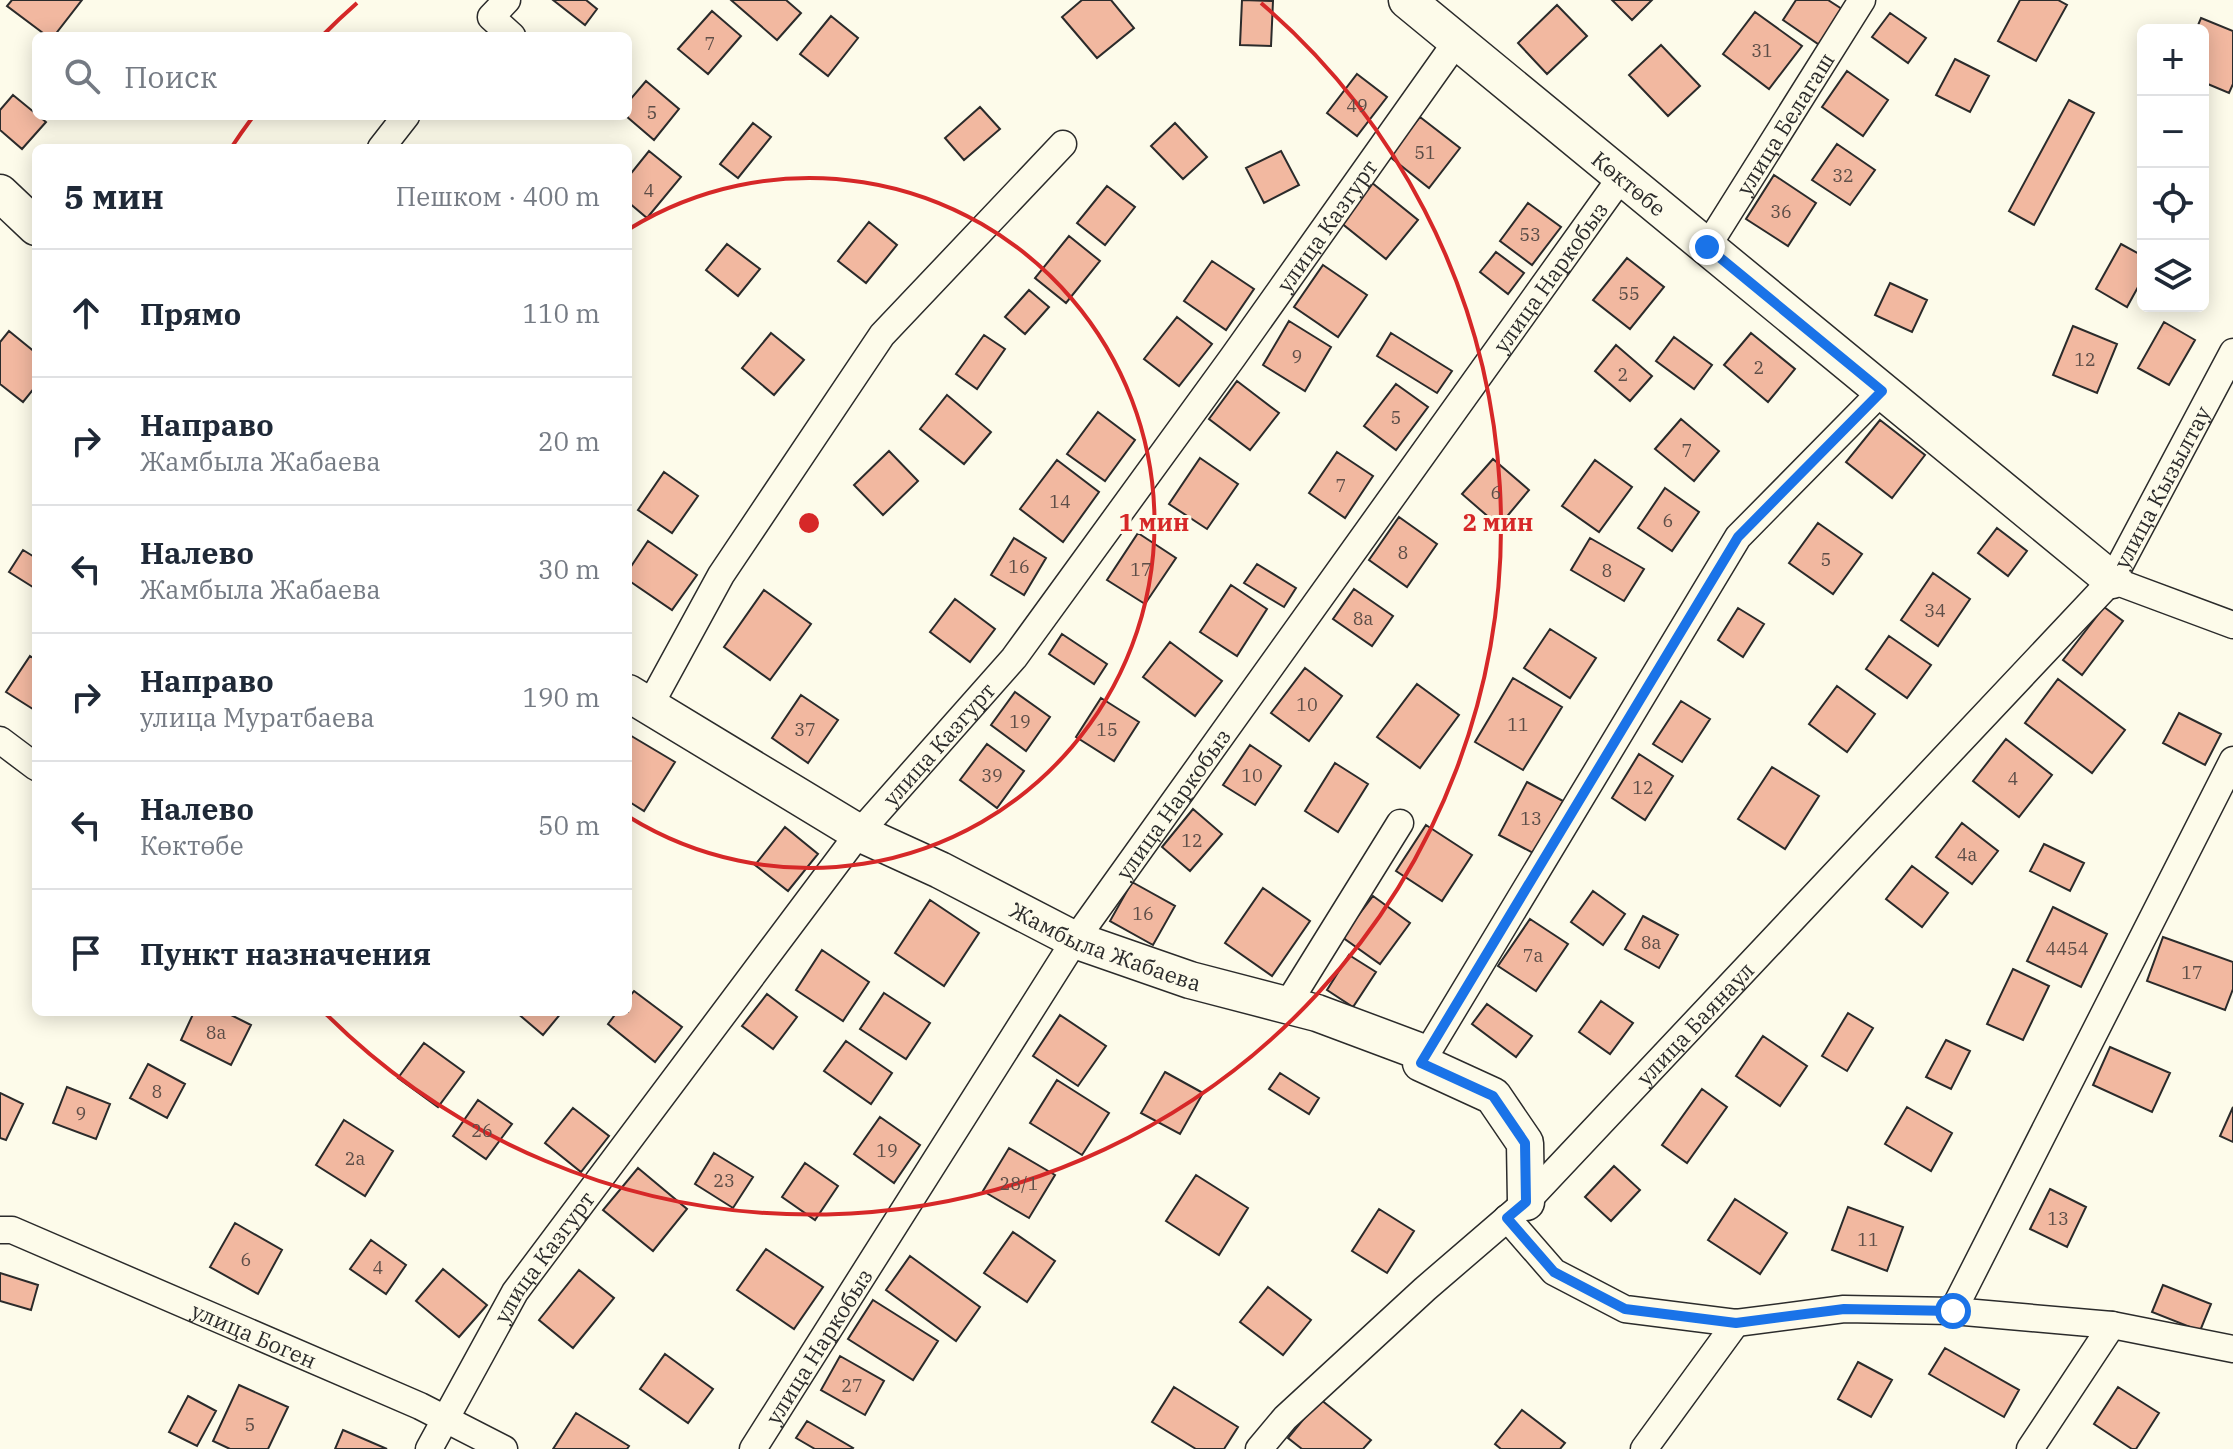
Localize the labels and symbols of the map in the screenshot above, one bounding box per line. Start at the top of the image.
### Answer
house number: 7 [705,32,715,55]
house number: 31 [1751,39,1773,62]
street label: улица Белагаш [1729,47,1840,200]
house number: 49 [1346,94,1368,117]
house number: 5 [647,101,657,124]
house number: 51 [1414,141,1436,164]
street label: Көктөбе [1586,144,1673,222]
street label: улица Казгурт [1269,153,1383,297]
house number: 32 [1832,164,1854,187]
house number: 4 [644,179,654,202]
street label: улица Наркобыз [1486,196,1614,358]
house number: 36 [1770,200,1792,223]
house number: 53 [1519,223,1541,246]
route end [1689,229,1725,265]
house number: 55 [1618,282,1640,305]
house number: 9 [1292,345,1302,368]
house number: 12 [2074,348,2096,371]
house number: 2 [1754,356,1764,379]
house number: 2 [1618,363,1628,386]
street label: улица Кызылтау [2106,400,2217,573]
house number: 5 [1391,406,1401,429]
house number: 7 [1682,439,1692,462]
house number: 7 [1336,474,1346,497]
house number: 6 [1491,481,1501,504]
house number: 14 [1049,490,1071,513]
text: 1 мин [1119,506,1189,538]
text: 2 мин [1463,506,1533,538]
centre of rings [795,509,823,537]
house number: 6 [1663,509,1673,532]
house number: 8 [1398,541,1408,564]
house number: 5 [1821,548,1831,571]
house number: 16 [1008,555,1030,578]
house number: 17 [1130,558,1152,581]
house number: 8 [1602,559,1612,582]
house number: 34 [1924,599,1946,622]
house number: 8а [1353,607,1373,630]
street label: улица Казгурт [876,676,1001,812]
house number: 10 [1296,693,1318,716]
house number: 19 [1009,710,1031,733]
house number: 11 [1507,713,1529,736]
house number: 37 [794,718,816,741]
house number: 15 [1096,718,1118,741]
street label: улица Наркобыз [1109,722,1237,885]
house number: 39 [981,764,1003,787]
house number: 10 [1241,764,1263,787]
house number: 4 [2008,767,2018,790]
house number: 12 [1632,776,1654,799]
house number: 13 [1520,807,1542,830]
house number: 12 [1181,829,1203,852]
house number: 4а [1957,843,1977,866]
street label: Жамбыла Жабаева [1005,894,1204,997]
house number: 16 [1132,902,1154,925]
house number: 8а [1641,931,1661,954]
house number: 4454 [2045,937,2089,960]
house number: 7а [1523,944,1543,967]
street label: улица Баянаул [1629,955,1760,1091]
house number: 17 [2181,961,2203,984]
house number: 8а [206,1021,226,1044]
house number: 8 [152,1080,162,1103]
house number: 9 [76,1102,86,1125]
house number: 26 [471,1119,493,1142]
house number: 19 [876,1139,898,1162]
house number: 2а [345,1147,365,1170]
house number: 23 [713,1169,735,1192]
house number: 28/1 [1000,1172,1039,1195]
street label: улица Казгурт [486,1185,600,1328]
house number: 13 [2047,1207,2069,1230]
house number: 11 [1857,1228,1879,1251]
house number: 6 [241,1248,251,1271]
house number: 4 [373,1256,383,1279]
street label: улица Наркобыз [758,1262,878,1429]
route start [1935,1293,1971,1329]
street label: улица Боген [187,1295,321,1374]
house number: 27 [841,1374,863,1397]
house number: 5 [245,1413,255,1436]

